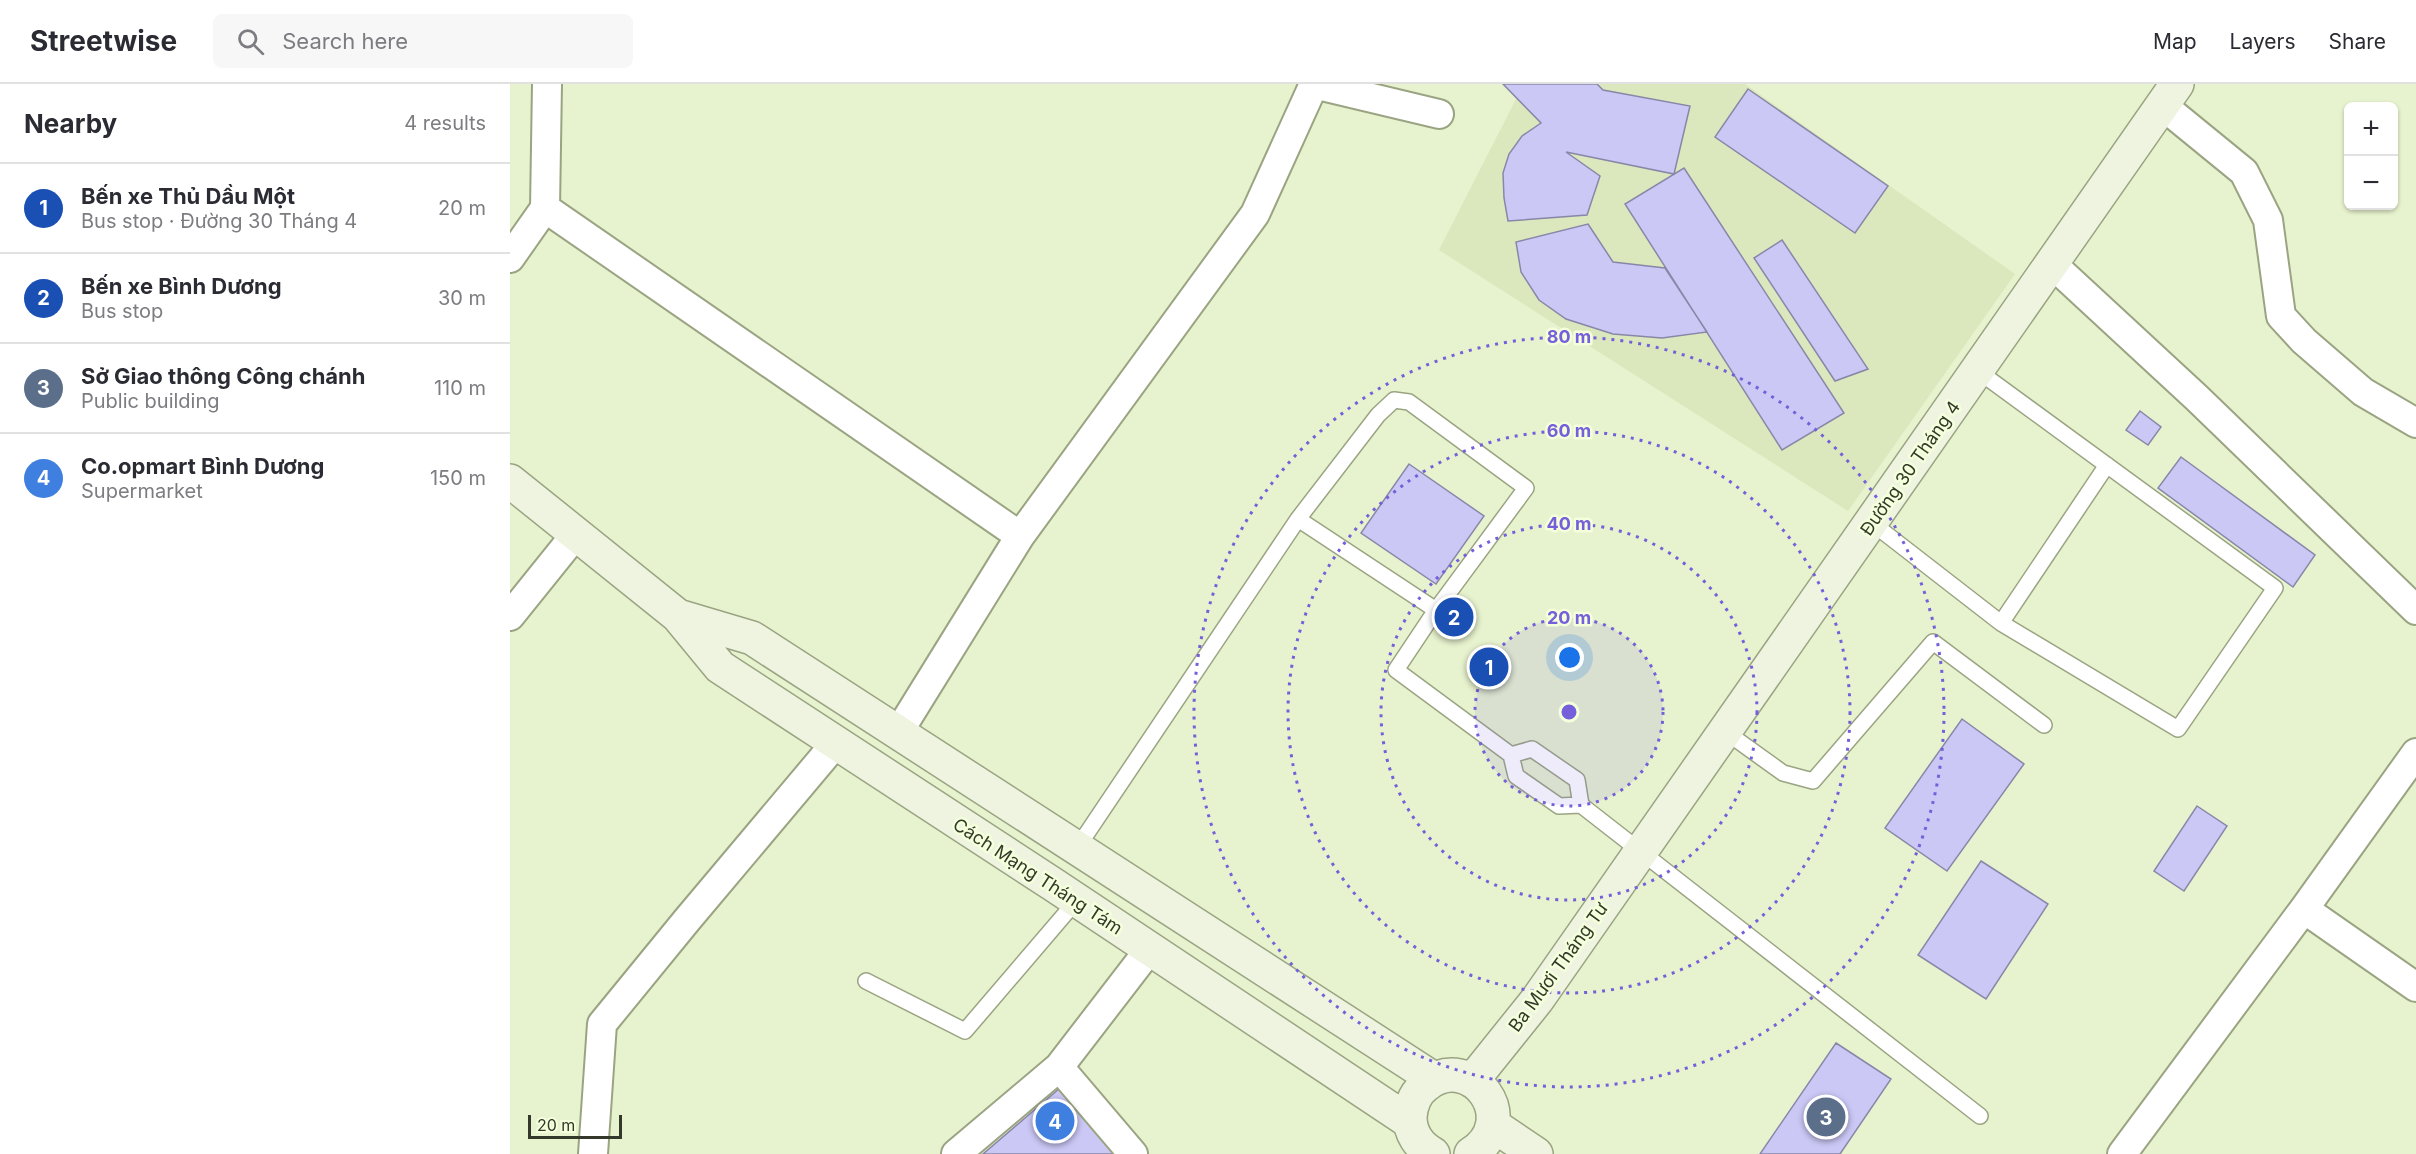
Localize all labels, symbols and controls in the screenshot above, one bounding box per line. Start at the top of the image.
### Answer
search box [213,14,633,68]
text: Streetwise [30,24,177,58]
icon: search [234,25,267,58]
text: Search here [282,28,408,54]
text: Map [2153,29,2197,54]
text: Layers [2230,29,2296,54]
text: Share [2329,29,2386,54]
map controls [2344,102,2398,210]
button: + [2344,102,2398,156]
text: Nearby [24,108,117,139]
text: 4 results [404,111,486,135]
button: − [2344,156,2398,210]
text: Bến xe Thủ Dầu Một [81,183,295,209]
text: 1 [39,196,48,220]
text: 20 m [438,196,486,220]
text: Bus stop · Đường 30 Tháng 4 [81,209,357,233]
text: Bến xe Bình Dương [81,273,282,299]
text: 2 [37,286,50,310]
text: 30 m [438,286,486,310]
text: Bus stop [81,299,163,323]
text: 80 m [1547,326,1591,347]
text: Sở Giao thông Công chánh [81,363,366,389]
text: 3 [37,376,50,400]
text: 110 m [434,376,486,400]
text: Public building [81,389,220,413]
street label: Đường 30 Tháng 4 [1856,397,1964,539]
text: 60 m [1547,420,1591,441]
text: Co.opmart Bình Dương [81,453,324,479]
text: 4 [37,466,50,490]
text: 150 m [430,466,486,490]
text: Supermarket [81,479,203,503]
text: 40 m [1547,513,1592,534]
pin: 2 [1434,594,1474,640]
text: 20 m [1547,607,1591,628]
your location [1555,643,1584,672]
pin: 1 [1470,644,1508,690]
centre of rings [1559,702,1579,722]
street label: Cách Mạng Tháng Tám [949,813,1127,939]
street label: Ba Mươi Tháng Tư [1504,898,1612,1036]
pin: 3 [1806,1094,1846,1140]
pin: 4 [1036,1098,1074,1144]
scale bar [528,1112,622,1140]
text: 20 m [537,1115,575,1135]

